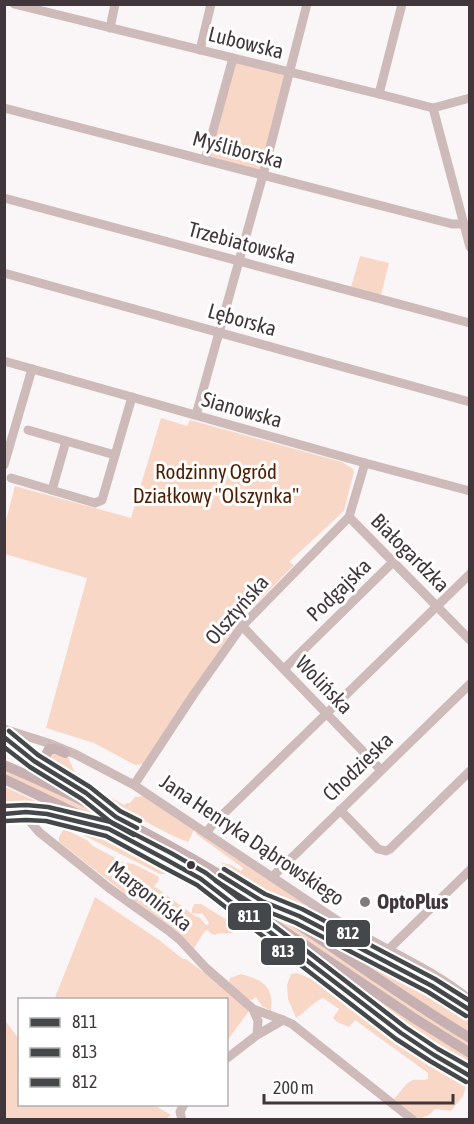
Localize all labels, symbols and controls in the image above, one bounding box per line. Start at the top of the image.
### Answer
street label: Lubowska [206,21,286,63]
street label: Myśliborska [190,125,286,173]
street label: Trzebiatowska [186,216,299,268]
street label: Lęborska [205,298,279,340]
street label: Sianowska [199,386,285,432]
park label: Rodzinny Ogród Działkowy "Olszynka" [133,459,299,507]
street label: Białogardzka [367,508,455,596]
street label: Podgajska [301,553,375,626]
street label: Olsztyńska [200,570,273,649]
street label: Wolińska [291,650,358,718]
street label: Chodzieska [317,727,397,805]
street label: Jana Henryka Dąbrowskiego [156,769,349,910]
street label: Margonińska [104,855,197,935]
unlabelled marker [185,859,197,871]
place label: OptoPlus [377,889,449,913]
marker: OptoPlus [358,895,372,909]
line badge: 811 [227,902,272,931]
text: 811 [238,907,261,925]
line badge: 812 [325,919,371,948]
text: 812 [337,924,359,942]
line badge: 813 [260,937,306,966]
text: 813 [272,942,294,960]
legend [18,998,228,1106]
text: 811 [72,1011,97,1032]
text: 813 [72,1041,97,1062]
scale bar [264,1067,453,1105]
text: 812 [72,1071,97,1092]
text: 200 m [273,1077,314,1098]

